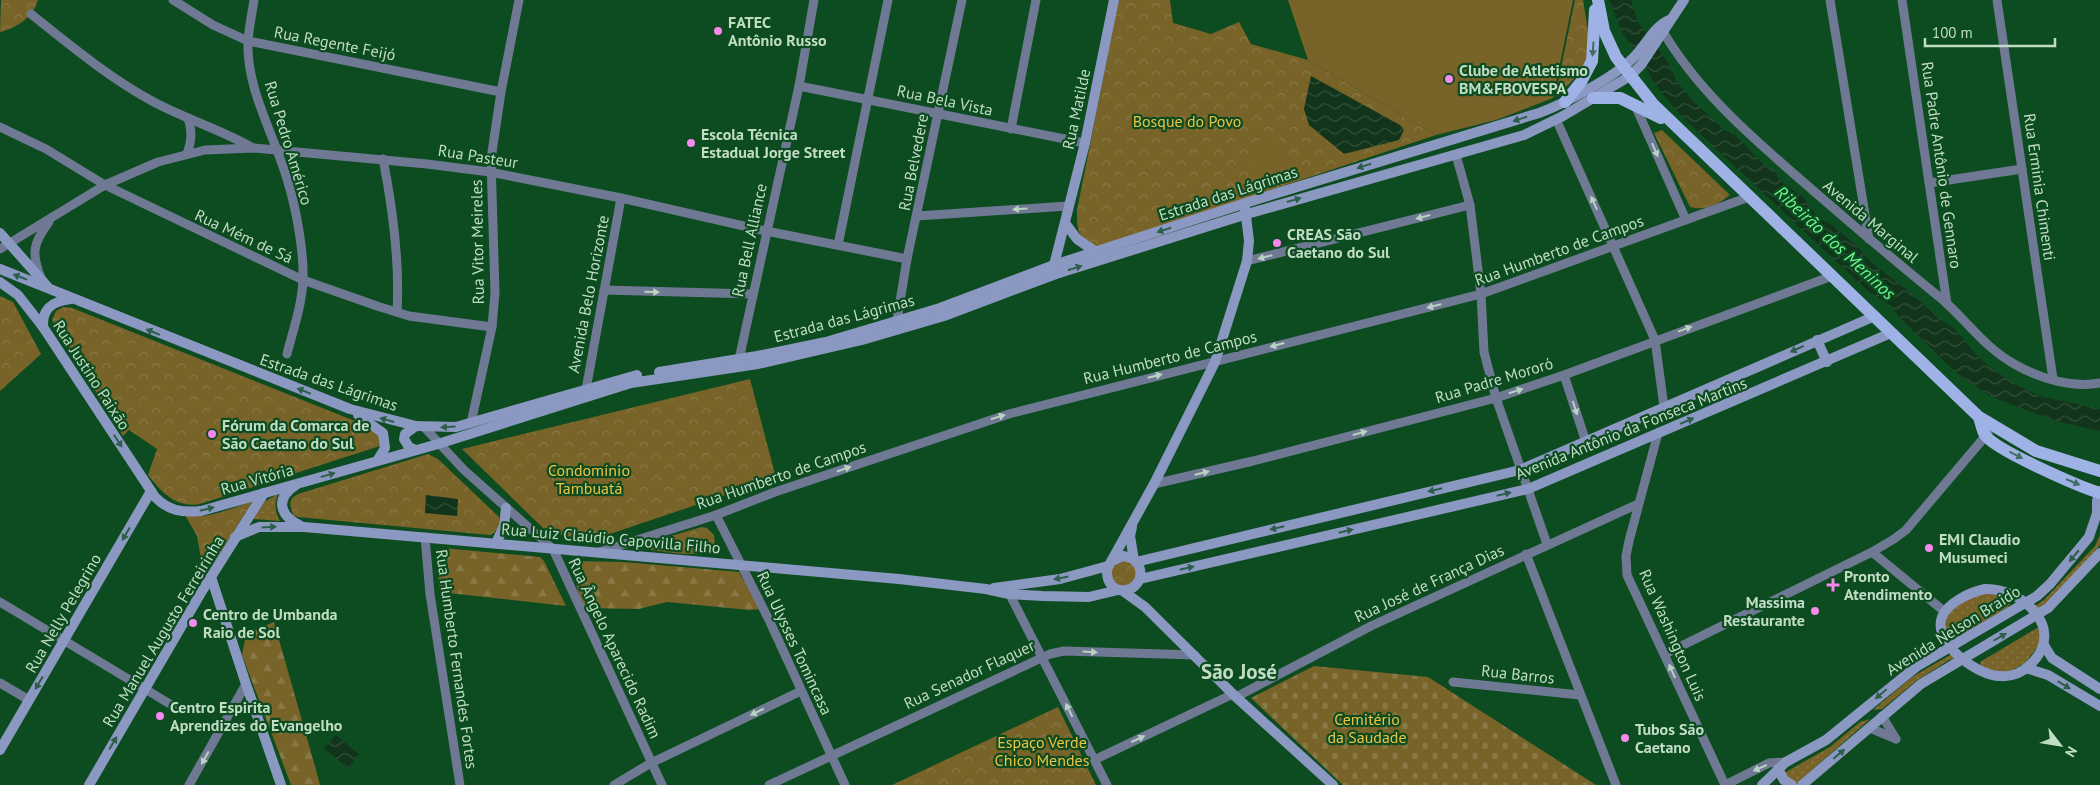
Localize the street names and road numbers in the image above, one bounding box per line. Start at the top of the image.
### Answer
street label: Rua Regente Feijó [272,21,398,65]
street label: Rua Padre Antônio de Gennaro [1918,60,1966,270]
street label: Rua Matilde [1058,67,1094,151]
street label: Rua Pedro Américo [261,79,317,207]
street label: Rua Bela Vista [895,80,995,120]
street label: Rua Belvedere [894,112,932,212]
street label: Rua Erminia Chimenti [2020,112,2060,262]
street label: Rua Pasteur [437,140,520,172]
street label: Estrada das Lágrimas [1156,161,1300,225]
street label: Avenida Marginal [1819,175,1923,267]
street label: Rua Vitor Meireles [466,179,488,305]
street label: Rua Bell Alliance [727,181,771,299]
street label: Rua Mém de Sá [192,205,296,267]
street label: Rua Humberto de Campos [1472,210,1646,290]
street label: Avenida Belo Horizonte [563,214,613,374]
street label: Estrada das Lágrimas [772,290,917,346]
street label: Rua Justino Paixão [49,316,135,434]
street label: Rua Humberto de Campos [1081,326,1259,388]
street label: Estrada das Lágrimas [257,349,401,415]
street label: Rua Padre Mororó [1433,353,1555,407]
street label: Avenida Antônio da Fonseca Martins [1512,372,1750,484]
street label: Rua Humberto de Campos [694,436,869,513]
street label: Rua Vitória [218,459,296,499]
street label: Rua Luiz Claúdio Capovilla Filho [501,518,721,558]
street label: Rua Manuel Augusto Ferreirinha [98,532,228,730]
street label: Rua José de França Dias [1351,539,1507,626]
street label: Rua Humberto Fernandes Fortes [432,548,482,770]
street label: Rua Nelly Pelegrino [21,550,105,676]
street label: Rua Ângelo Aparecido Radim [564,554,666,742]
street label: Rua Washington Luis [1635,566,1711,704]
street label: Rua Ulysses Tomincasa [753,568,837,718]
street label: Avenida Nelson Braido [1882,581,2024,679]
street label: Rua Senador Flaquer [900,635,1038,713]
street label: Rua Barros [1480,660,1556,688]

